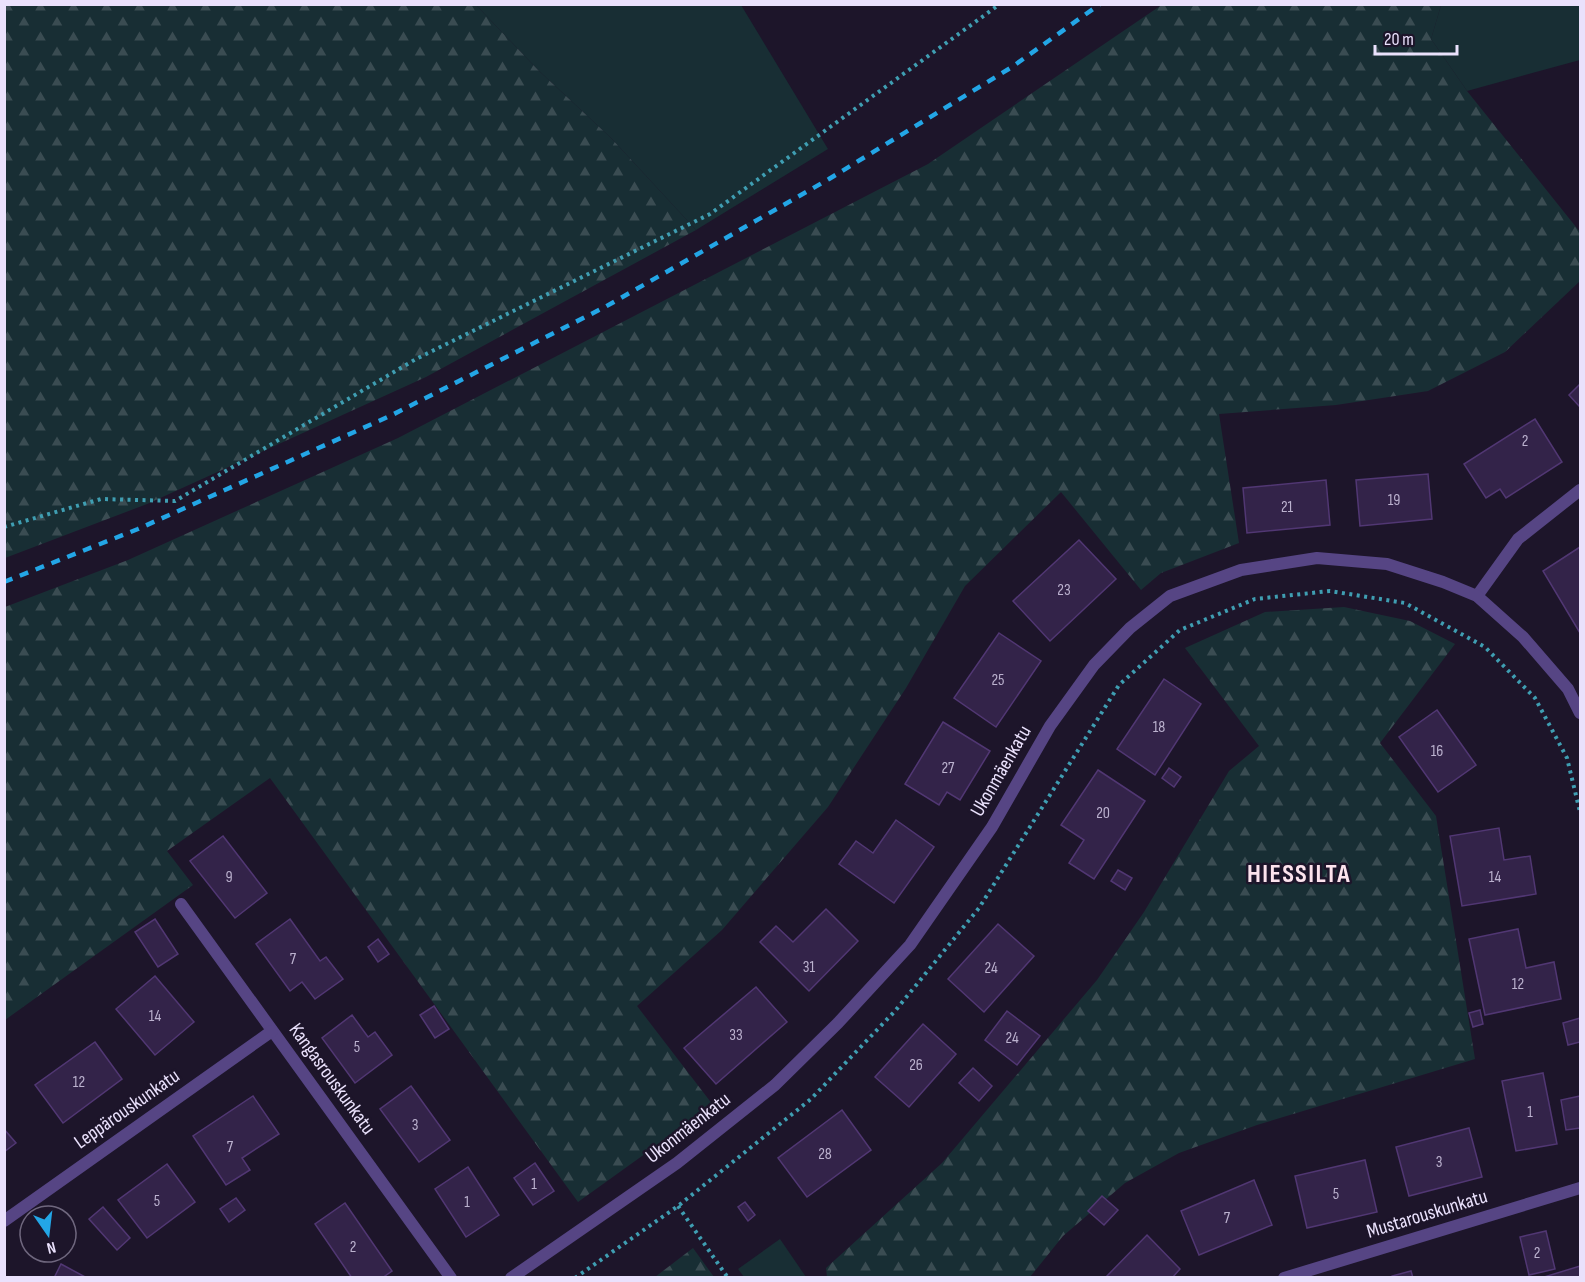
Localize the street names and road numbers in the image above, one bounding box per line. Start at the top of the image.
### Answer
street label: Ukonmäenkatu [965,721,1037,821]
street label: Kangasrouskunkatu [284,1019,380,1139]
street label: Leppärouskunkatu [70,1064,184,1154]
street label: Ukonmäenkatu [641,1087,735,1169]
street label: Mustarouskunkatu [1364,1184,1490,1244]

